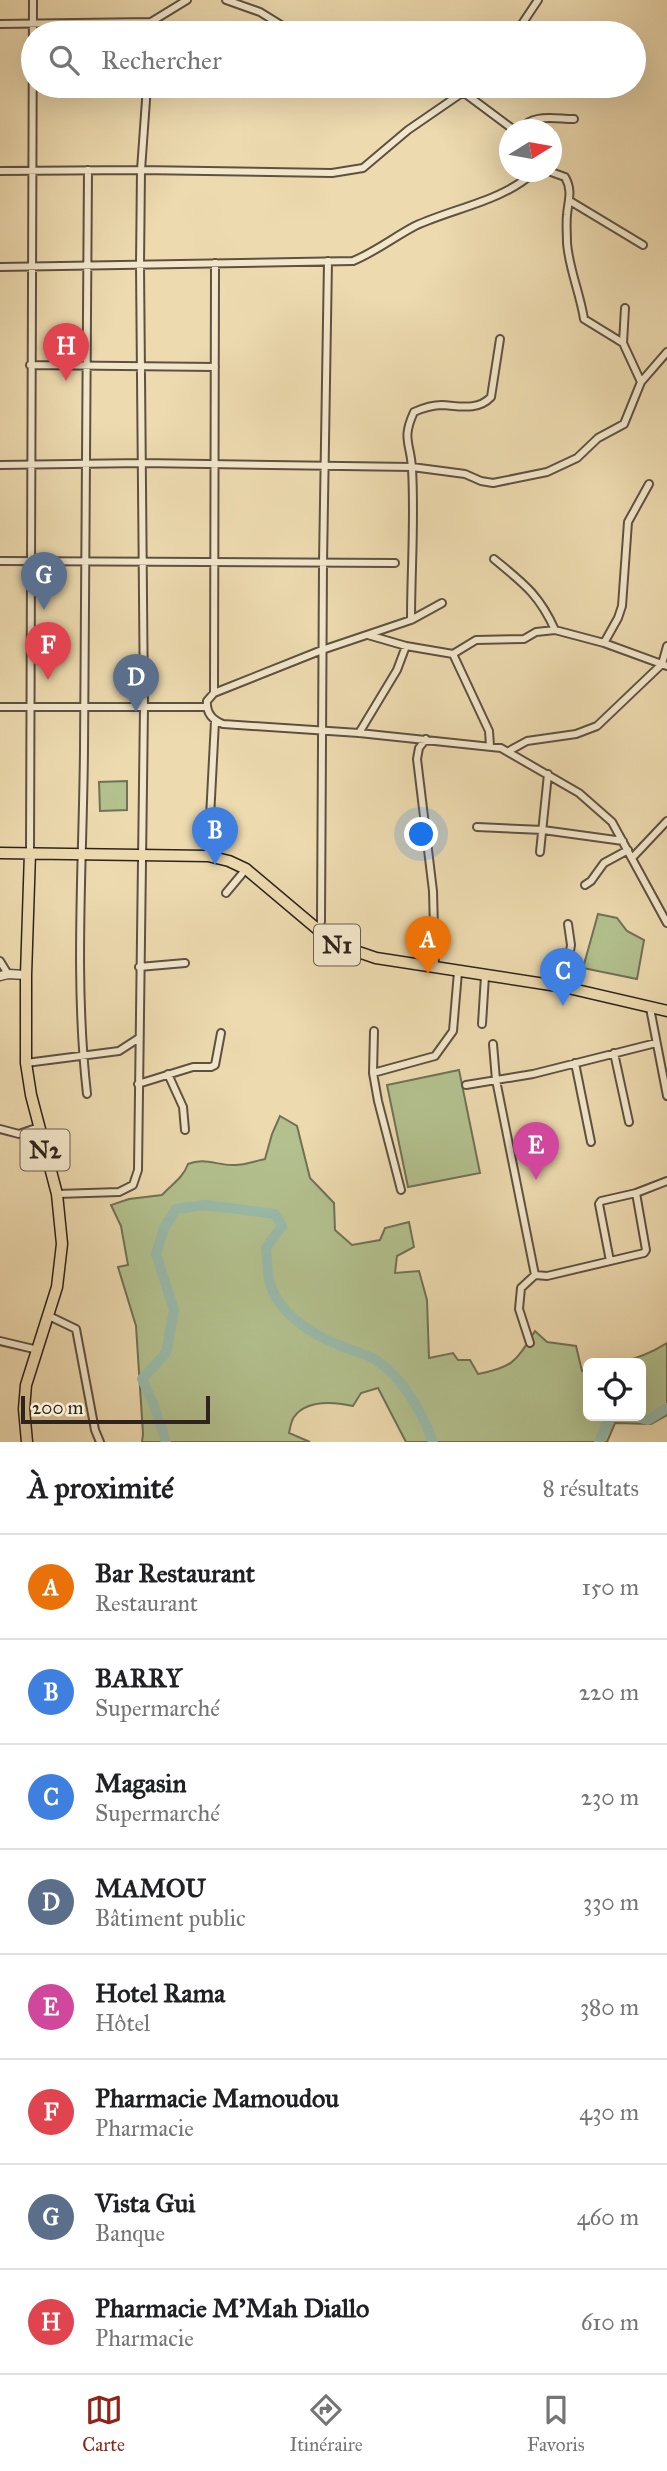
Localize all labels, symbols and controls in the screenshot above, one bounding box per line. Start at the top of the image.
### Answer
search box [21,21,646,98]
icon: search [45,41,83,79]
text: Rechercher [101,44,222,76]
north arrow [499,119,562,182]
pin: H [43,323,89,381]
pin: G [21,552,67,610]
pin: F [25,622,71,680]
pin: D [113,654,159,712]
pin: B [192,807,238,865]
your location [404,817,438,851]
pin: A [405,916,451,974]
road number: N1 [314,925,360,965]
pin: C [540,948,586,1006]
pin: E [513,1122,559,1180]
road number: N2 [20,1130,70,1170]
map controls [583,1358,646,1421]
button: locate [583,1358,646,1421]
scale bar [21,1393,210,1425]
text: 200 m [32,1396,84,1419]
text: À proximité [28,1470,174,1506]
text: 8 résultats [543,1474,639,1502]
text: Bar Restaurant [95,1557,255,1589]
text: A [43,1573,59,1601]
text: 150 m [582,1573,639,1601]
text: Restaurant [95,1589,198,1617]
text: BARRY [95,1662,182,1694]
text: B [43,1678,59,1706]
text: 220 m [579,1678,639,1706]
text: Supermarché [95,1694,220,1722]
text: Magasin [95,1767,187,1799]
text: C [43,1783,59,1811]
text: 230 m [581,1783,639,1811]
text: Supermarché [95,1799,220,1827]
text: MAMOU [95,1872,206,1904]
text: D [42,1888,60,1916]
text: 330 m [583,1888,639,1916]
text: Bâtiment public [95,1904,246,1932]
text: Hotel Rama [95,1977,225,2009]
text: E [43,1993,59,2021]
text: 380 m [580,1993,639,2021]
text: Hôtel [95,2009,150,2037]
text: Pharmacie Mamoudou [95,2082,339,2114]
text: F [43,2098,59,2126]
text: 430 m [579,2098,639,2126]
text: Pharmacie [95,2114,194,2142]
text: Vista Gui [95,2187,195,2219]
text: G [43,2203,59,2231]
text: 460 m [577,2203,639,2231]
text: Banque [95,2219,165,2247]
text: Pharmacie M'Mah Diallo [95,2292,369,2324]
text: H [41,2308,61,2336]
text: 610 m [581,2308,639,2336]
text: Pharmacie [95,2324,194,2352]
tab: Carte [82,2391,125,2456]
tab: Itinéraire [289,2391,363,2456]
tab: Favoris [527,2391,585,2456]

